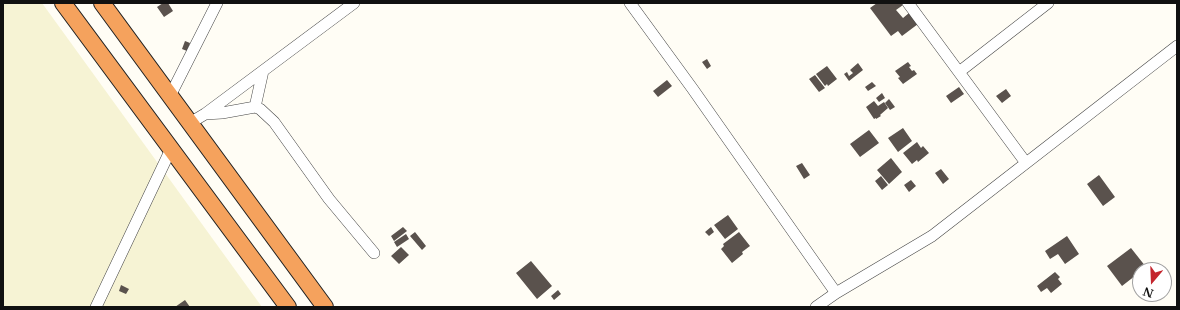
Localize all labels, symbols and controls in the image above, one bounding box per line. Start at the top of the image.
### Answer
north arrow [1132,262,1172,302]
text: N [1141,284,1156,301]

